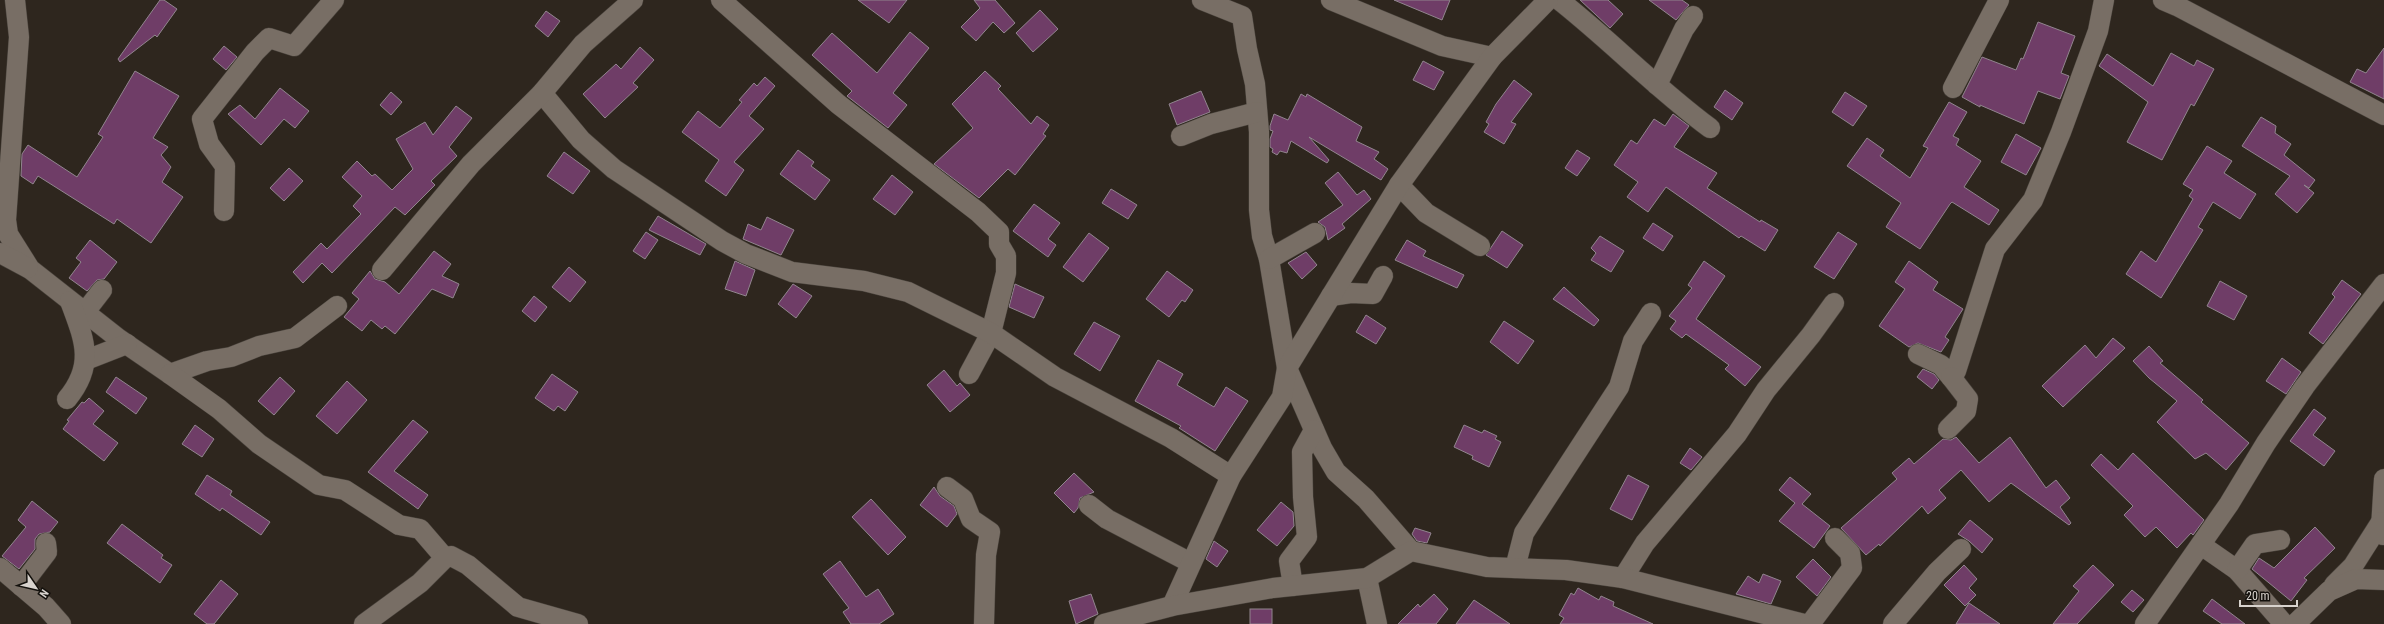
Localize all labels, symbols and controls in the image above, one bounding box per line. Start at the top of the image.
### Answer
north arrow [16,568,56,608]
scale bar [2240,582,2297,608]
text: N [36,587,51,600]
text: 20 m [2246,589,2270,603]

